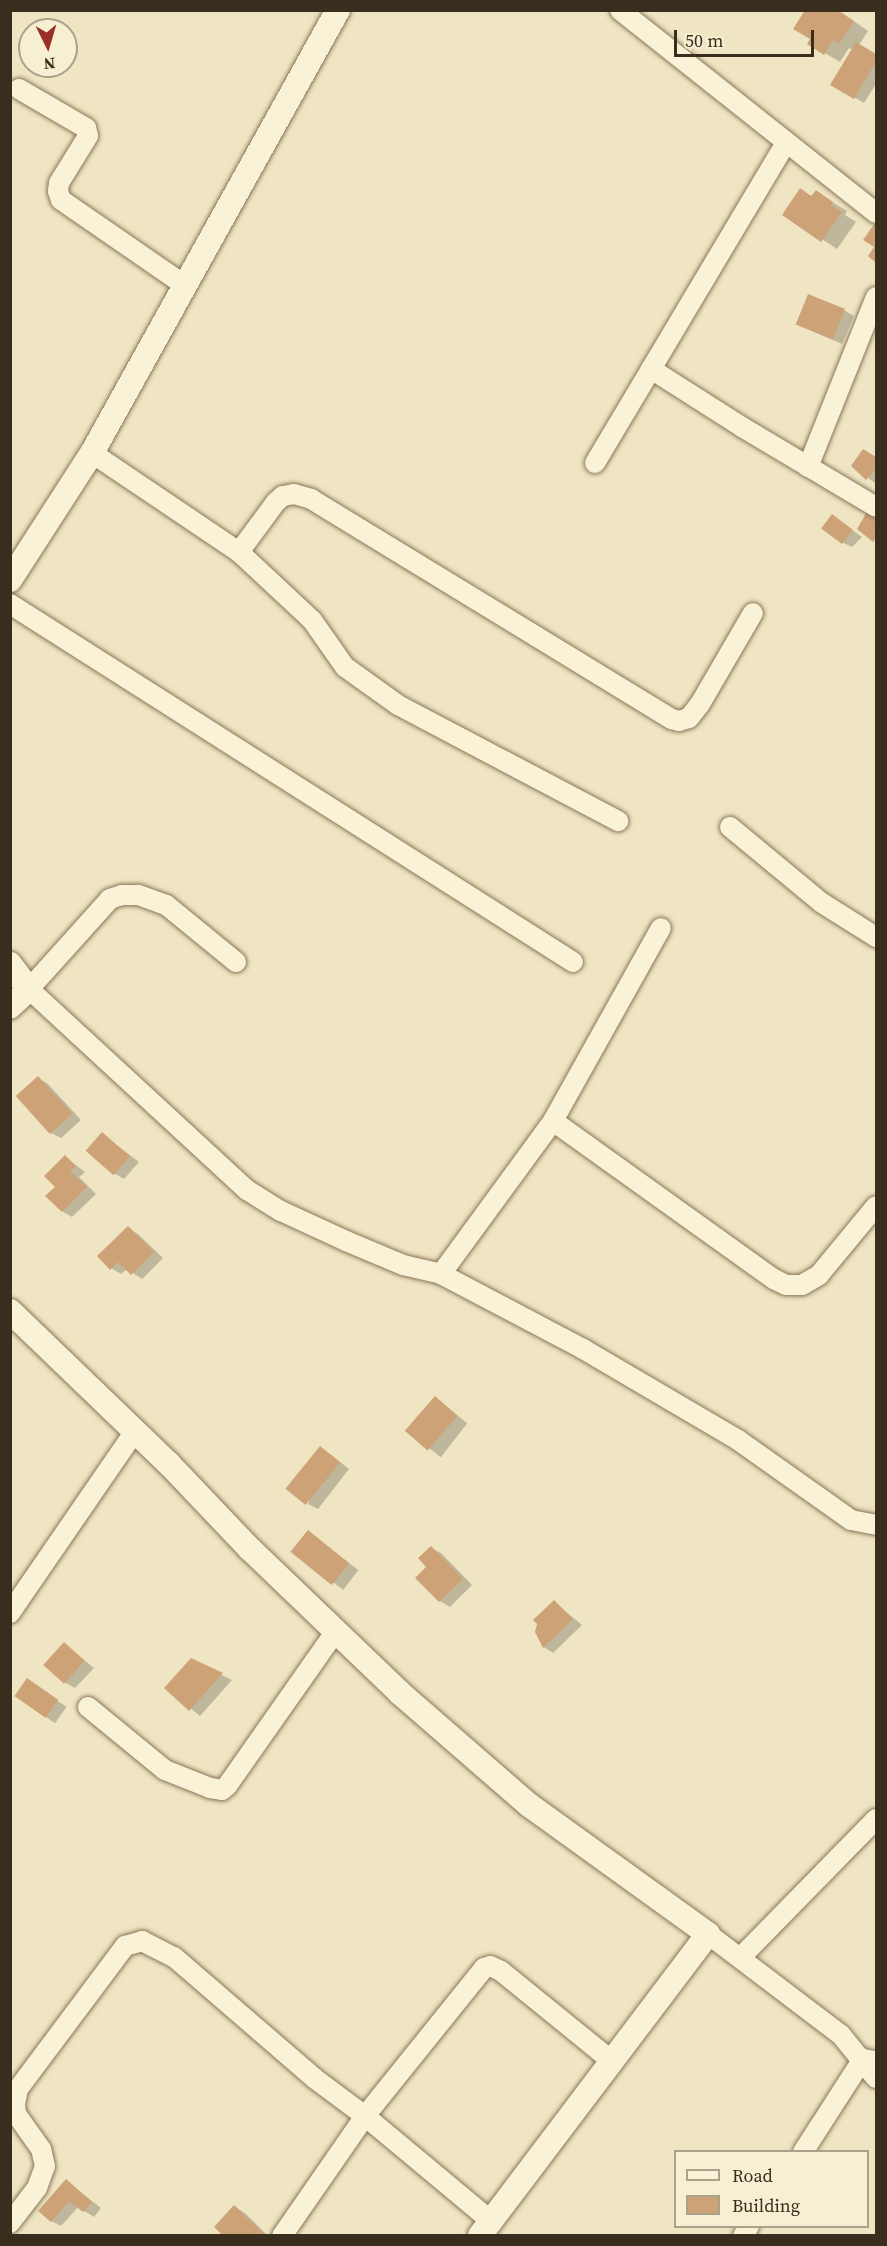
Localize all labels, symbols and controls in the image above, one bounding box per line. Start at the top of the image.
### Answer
north arrow [18,18,78,78]
scale bar [677,18,816,56]
text: 50 m [685,28,723,53]
text: N [43,52,56,75]
legend [674,2150,869,2228]
text: Road [732,2163,773,2188]
text: Building [732,2193,800,2218]

